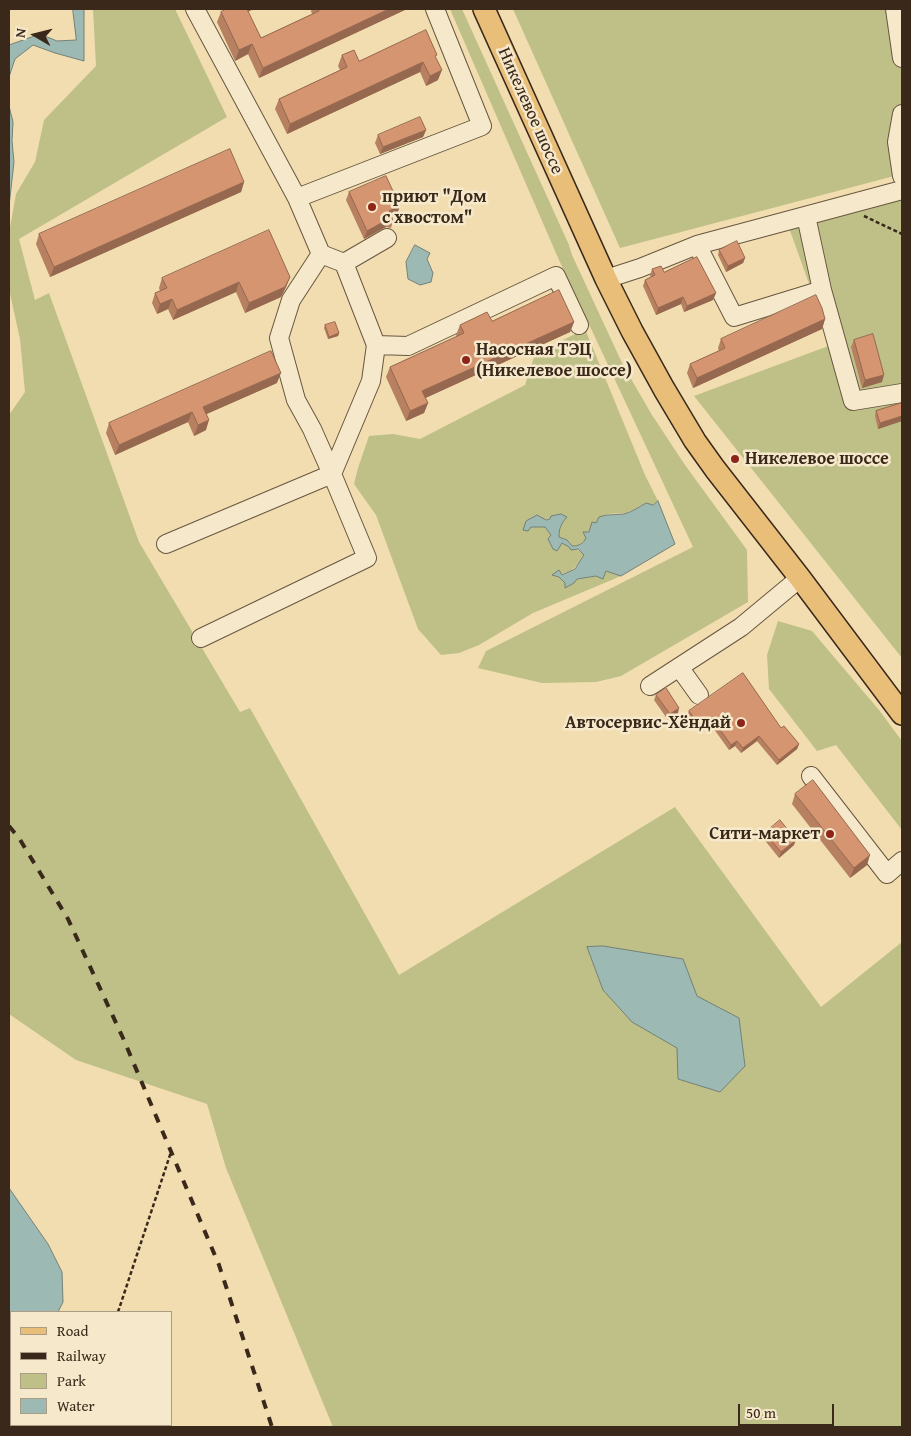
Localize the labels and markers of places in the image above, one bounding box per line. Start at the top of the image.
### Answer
place label: приют "Дом с хвостом" [382,186,487,228]
marker: приют "Дом с хвостом" [366,201,378,213]
place label: Насосная ТЭЦ (Никелевое шоссе) [476,339,632,382]
marker: Насосная ТЭЦ (Никелевое шоссе) [460,354,472,366]
place label: Никелевое шоссе [745,448,889,470]
marker: Никелевое шоссе [729,453,741,465]
place label: Автосервис-Хёндай [565,712,731,734]
marker: Автосервис-Хёндай [735,717,747,729]
place label: Сити-маркет [709,823,820,845]
marker: Сити-маркет [824,828,836,840]

